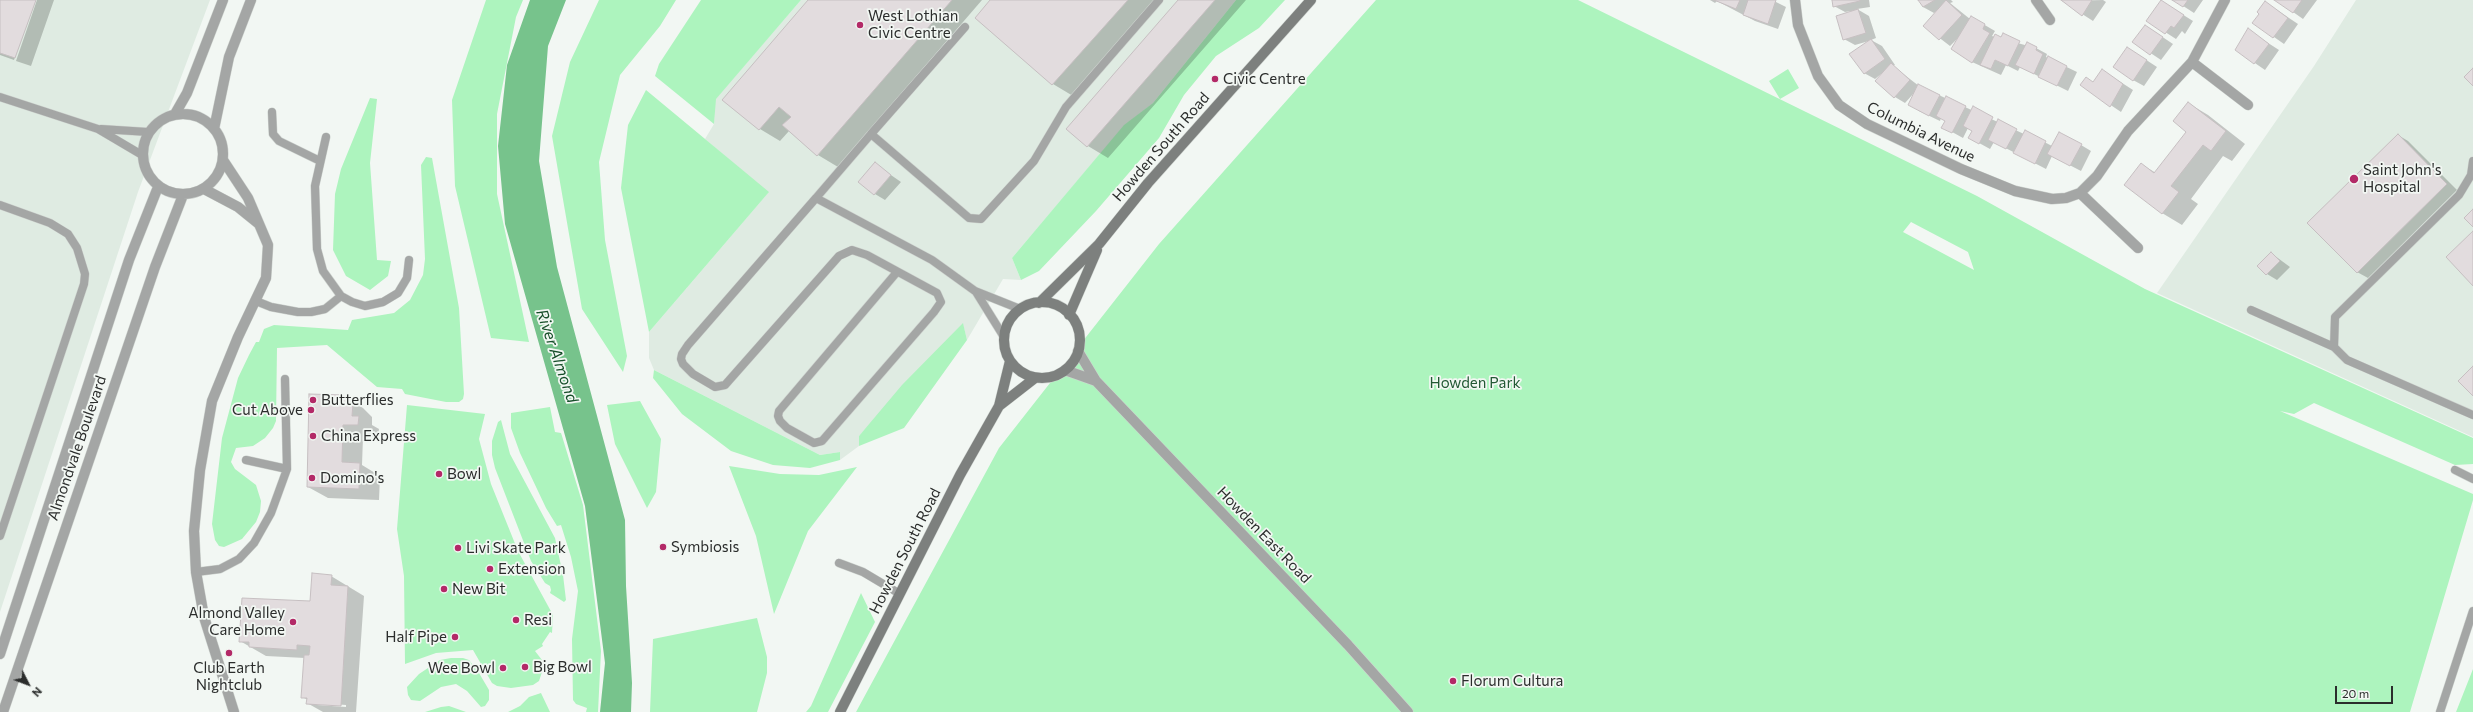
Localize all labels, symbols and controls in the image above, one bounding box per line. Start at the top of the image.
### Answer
place label: West Lothian Civic Centre [868,7,958,42]
marker: West Lothian Civic Centre [855,20,865,30]
place label: Civic Centre [1223,70,1306,88]
marker: Civic Centre [1210,74,1220,84]
street label: Howden South Road [1109,89,1213,205]
street label: Columbia Avenue [1864,98,1978,166]
place label: Saint John's Hospital [2363,161,2441,196]
marker: Saint John's Hospital [2348,173,2360,185]
water label: River Almond [532,307,582,405]
street label: Almondvale Boulevard [44,373,110,523]
park label: Howden Park [1429,374,1521,392]
place label: Butterflies [321,391,393,409]
marker: Butterflies [308,395,318,405]
place label: Cut Above [232,401,303,419]
marker: Cut Above [306,405,316,415]
place label: China Express [321,427,416,445]
marker: China Express [308,431,318,441]
place label: Bowl [447,465,481,483]
place label: Domino's [320,469,384,487]
marker: Bowl [434,469,444,479]
marker: Domino's [307,473,317,483]
street label: Howden East Road [1213,483,1315,587]
street label: Howden South Road [866,485,944,617]
place label: Symbiosis [671,538,739,556]
place label: Livi Skate Park [466,539,566,557]
marker: Symbiosis [658,542,668,552]
marker: Livi Skate Park [453,543,463,553]
place label: Extension [498,560,566,578]
marker: Extension [485,564,495,574]
place label: New Bit [452,580,506,598]
marker: New Bit [439,584,449,594]
place label: Almond Valley Care Home [188,604,285,639]
place label: Resi [524,611,552,629]
marker: Resi [511,615,521,625]
marker: Almond Valley Care Home [288,617,298,627]
place label: Half Pipe [385,628,447,646]
marker: Half Pipe [450,632,460,642]
marker: Club Earth Nightclub [224,648,234,658]
place label: Big Bowl [533,658,592,676]
place label: Club Earth Nightclub [193,659,265,694]
place label: Wee Bowl [428,659,495,677]
marker: Big Bowl [520,662,530,672]
marker: Wee Bowl [498,663,508,673]
north arrow [8,664,48,704]
place label: Florum Cultura [1461,672,1563,690]
marker: Florum Cultura [1448,676,1458,686]
scale bar [2337,678,2395,704]
text: N [30,685,45,700]
text: 20 m [2342,686,2369,700]

